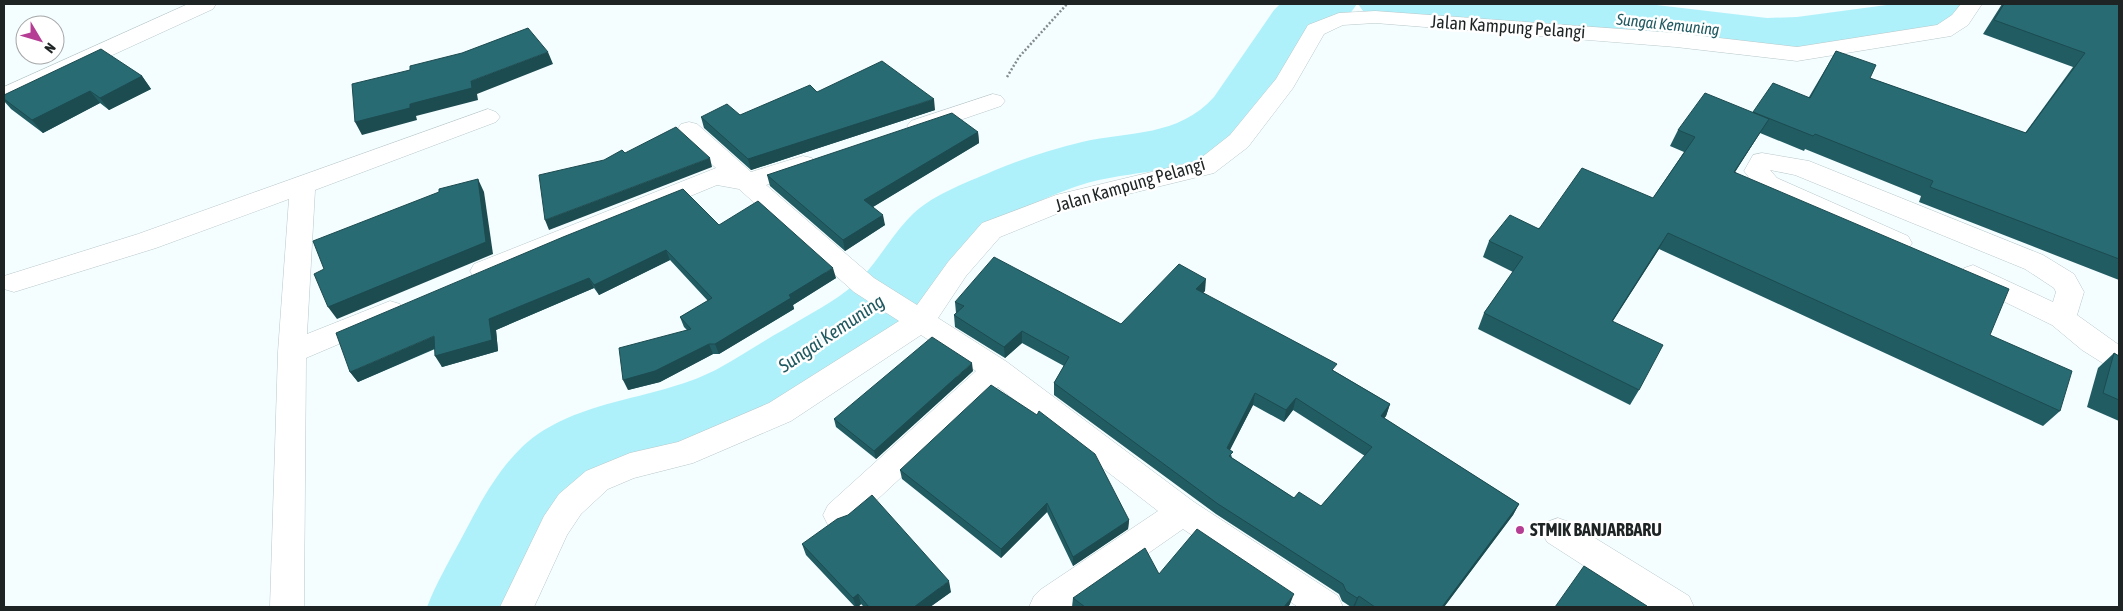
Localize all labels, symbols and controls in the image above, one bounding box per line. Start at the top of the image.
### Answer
water label: Sungai Kemuning [1614,10,1720,39]
street label: Jalan Kampung Pelangi [1430,11,1586,42]
north arrow [15,15,65,65]
text: N [41,40,59,56]
street label: Jalan Kampung Pelangi [1052,153,1207,216]
water label: Sungai Kemuning [773,289,888,377]
place label: STMIK BANJARBARU [1530,519,1662,540]
marker: STMIK BANJARBARU [1514,524,1526,536]

